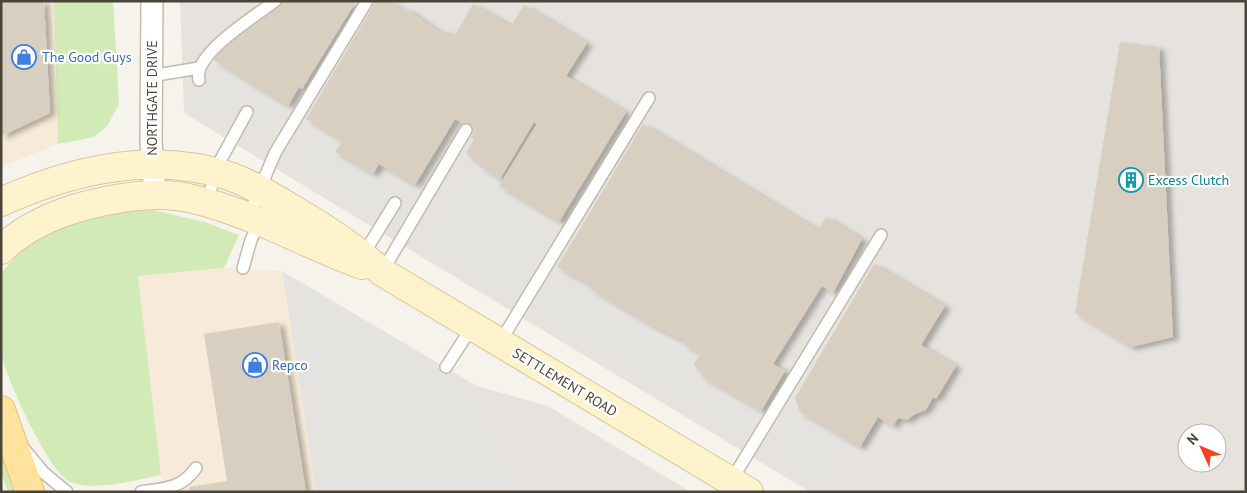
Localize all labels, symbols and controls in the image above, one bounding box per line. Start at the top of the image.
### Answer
street label: NORTHGATE DRIVE [143,40,161,156]
shop icon: The Good Guys [11,44,37,70]
place label: The Good Guys [42,48,132,66]
building icon: Excess Clutch [1118,167,1144,193]
place label: Excess Clutch [1148,171,1229,189]
street label: SETTLEMENT ROAD [509,344,621,420]
shop icon: Repco [242,352,268,378]
place label: Repco [272,356,308,374]
north arrow [1177,423,1227,473]
text: N [1183,429,1202,449]

